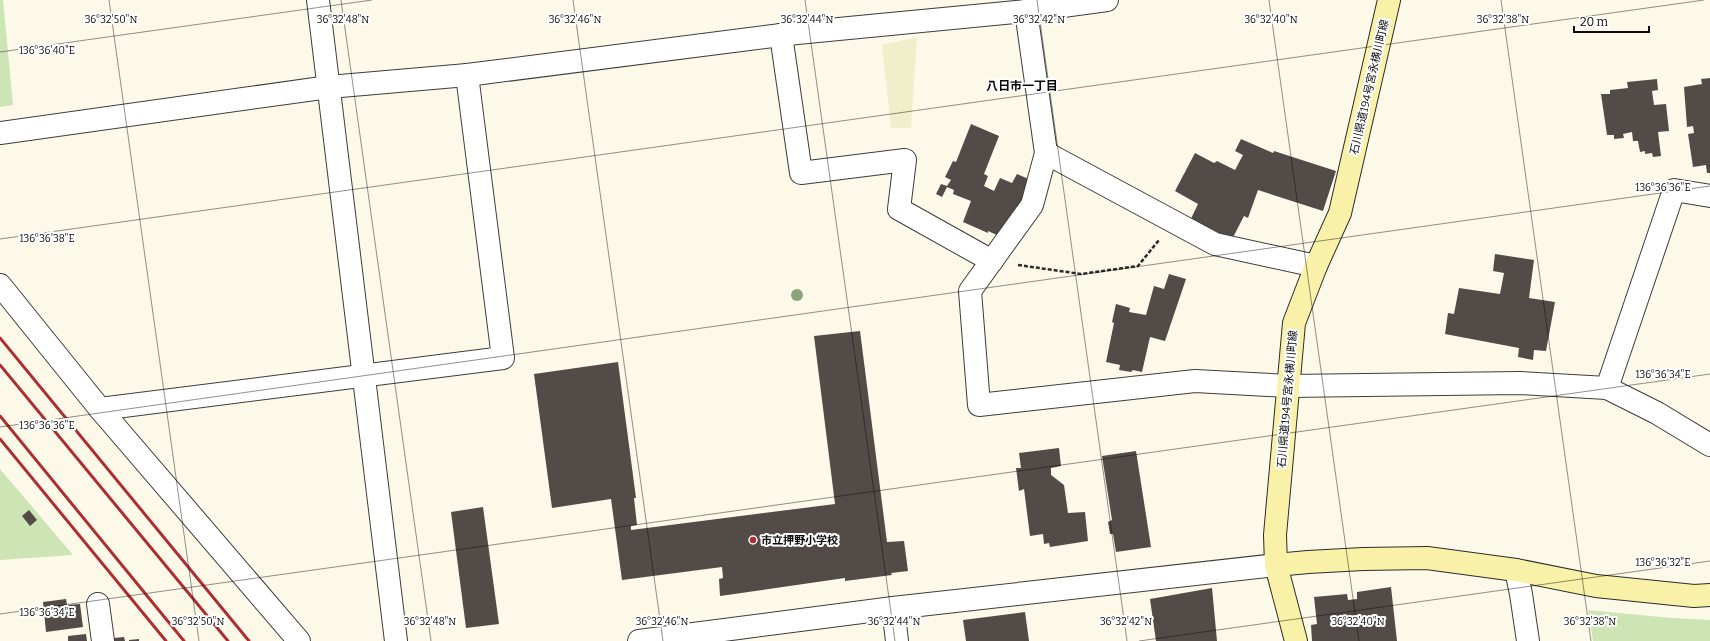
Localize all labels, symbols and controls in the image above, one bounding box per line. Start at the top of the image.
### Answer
scale bar [1574,8,1649,34]
text: 36°32'50"N [85,14,137,26]
text: 36°32'48"N [317,14,369,26]
text: 36°32'46"N [549,14,601,26]
text: 36°32'44"N [781,14,833,26]
text: 36°32'42"N [1013,14,1065,26]
text: 36°32'40"N [1244,14,1298,26]
text: 36°32'38"N [1477,14,1529,26]
text: 20 m [1580,15,1609,29]
street label: 石川県道194号宮永横川町線 [1348,18,1391,156]
text: 136°36'40"E [19,45,75,57]
district label: 八日市一丁目 [986,79,1058,93]
text: 136°36'36"E [1635,182,1691,194]
text: 136°36'38"E [19,233,75,245]
street label: 石川県道194号宮永横川町線 [1275,330,1300,469]
text: 136°36'34"E [1635,369,1691,381]
text: 136°36'36"E [19,420,75,432]
place label: 市立押野小学校 [761,534,838,547]
marker: 市立押野小学校 [748,535,758,545]
text: 136°36'32"E [1636,557,1690,569]
text: 136°36'34"E [19,607,75,619]
text: 36°32'50"N [172,616,224,628]
text: 36°32'48"N [404,616,456,628]
text: 36°32'46"N [636,616,688,628]
text: 36°32'44"N [868,616,920,628]
text: 36°32'42"N [1100,616,1152,628]
text: 36°32'40"N [1331,616,1385,628]
text: 36°32'38"N [1564,616,1616,628]

